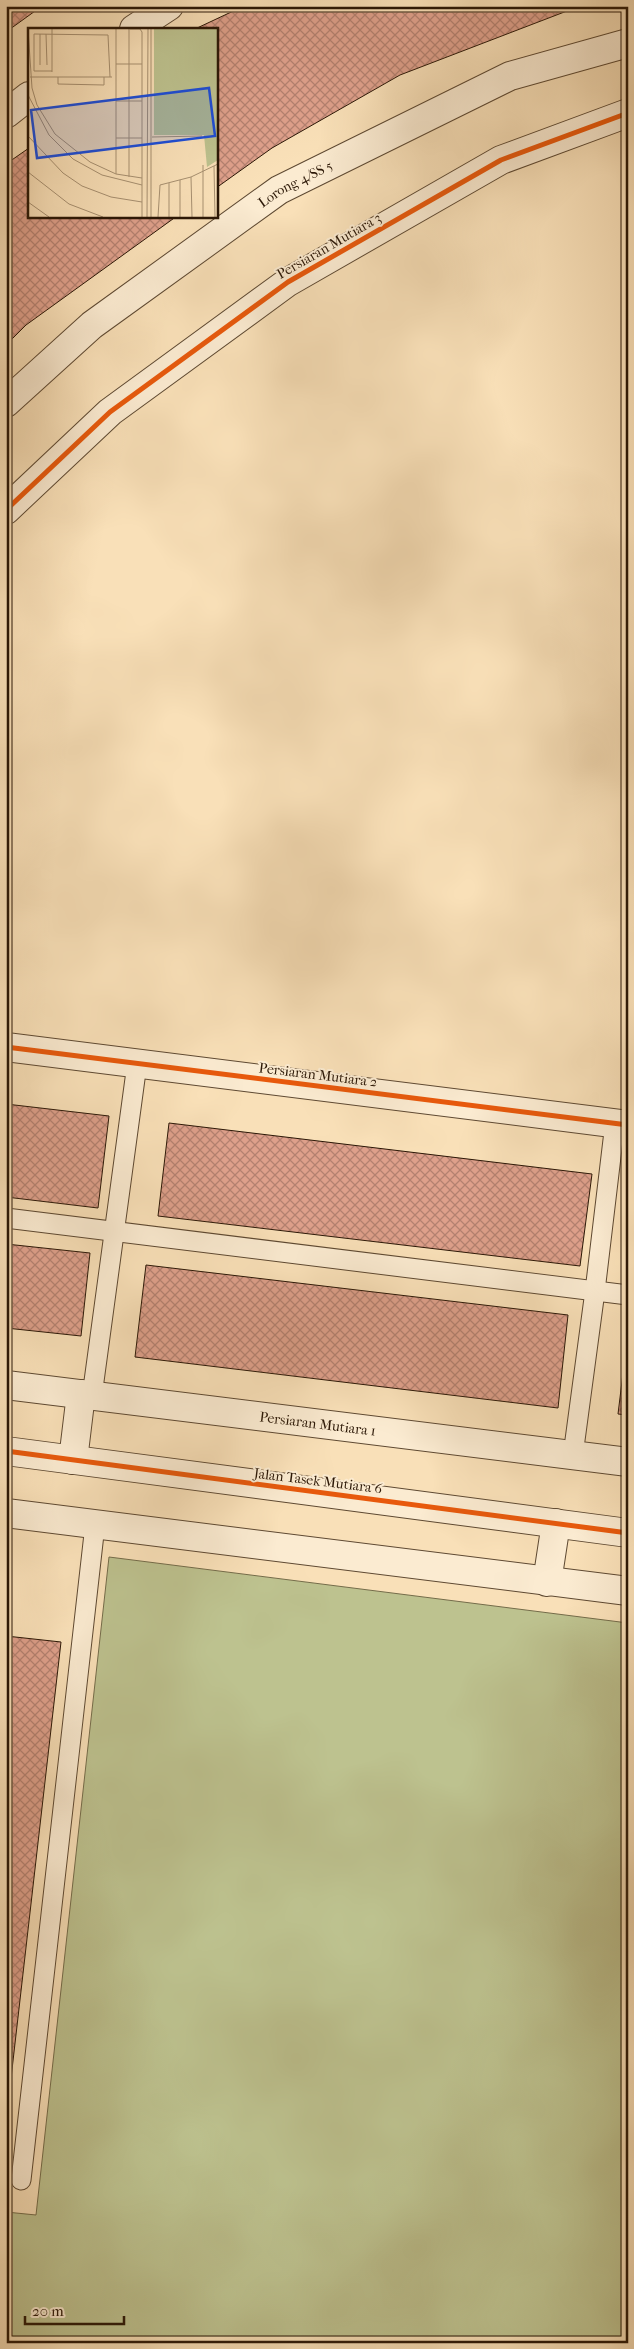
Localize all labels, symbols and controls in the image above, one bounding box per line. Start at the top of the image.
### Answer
inset map [28,28,218,218]
street label: Lorong 4/SS 5 [255,157,335,211]
street label: Persiaran Mutiara 3 [274,209,384,283]
street label: Persiaran Mutiara 2 [258,1059,378,1091]
street label: Persiaran Mutiara 1 [258,1408,377,1439]
street label: Jalan Tasek Mutiara 6 [252,1465,383,1497]
scale bar [25,2294,124,2326]
text: 20 m [32,2302,64,2320]

